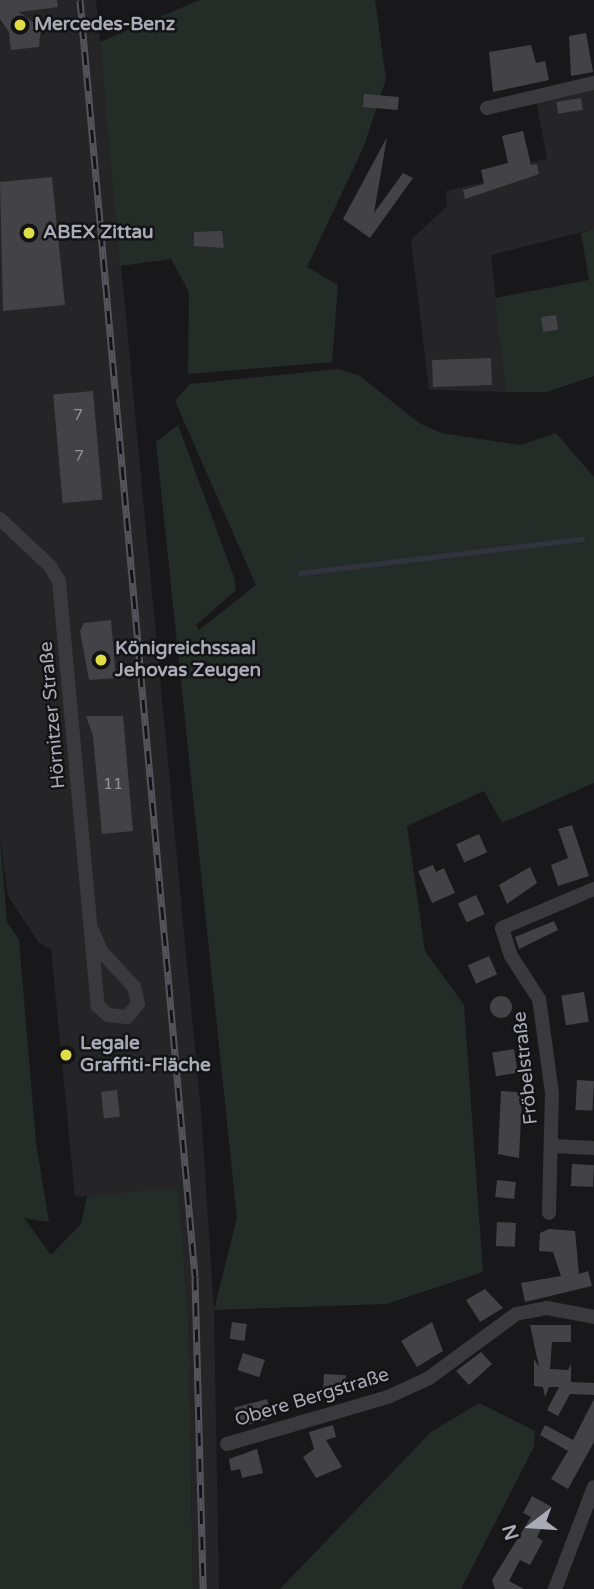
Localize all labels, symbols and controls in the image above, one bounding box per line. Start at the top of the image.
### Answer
place label: Mercedes-Benz [34,14,175,36]
marker: Mercedes-Benz [12,17,28,33]
place label: ABEX Zittau [43,222,154,244]
marker: ABEX Zittau [21,225,37,241]
house number: 7 [73,405,83,425]
house number: 7 [74,446,84,466]
place label: Königreichssaal Jehovas Zeugen [115,638,261,682]
street label: Hörnitzer Straße [35,640,71,790]
marker: Königreichssaal Jehovas Zeugen [93,652,109,668]
house number: 11 [103,774,123,794]
street label: Fröbelstraße [509,1010,543,1126]
place label: Legale Graffiti-Fläche [80,1033,211,1077]
marker: Legale Graffiti-Fläche [58,1047,74,1063]
street label: Obere Bergstraße [232,1364,392,1432]
north arrow [496,1491,566,1561]
text: N [498,1522,524,1543]

